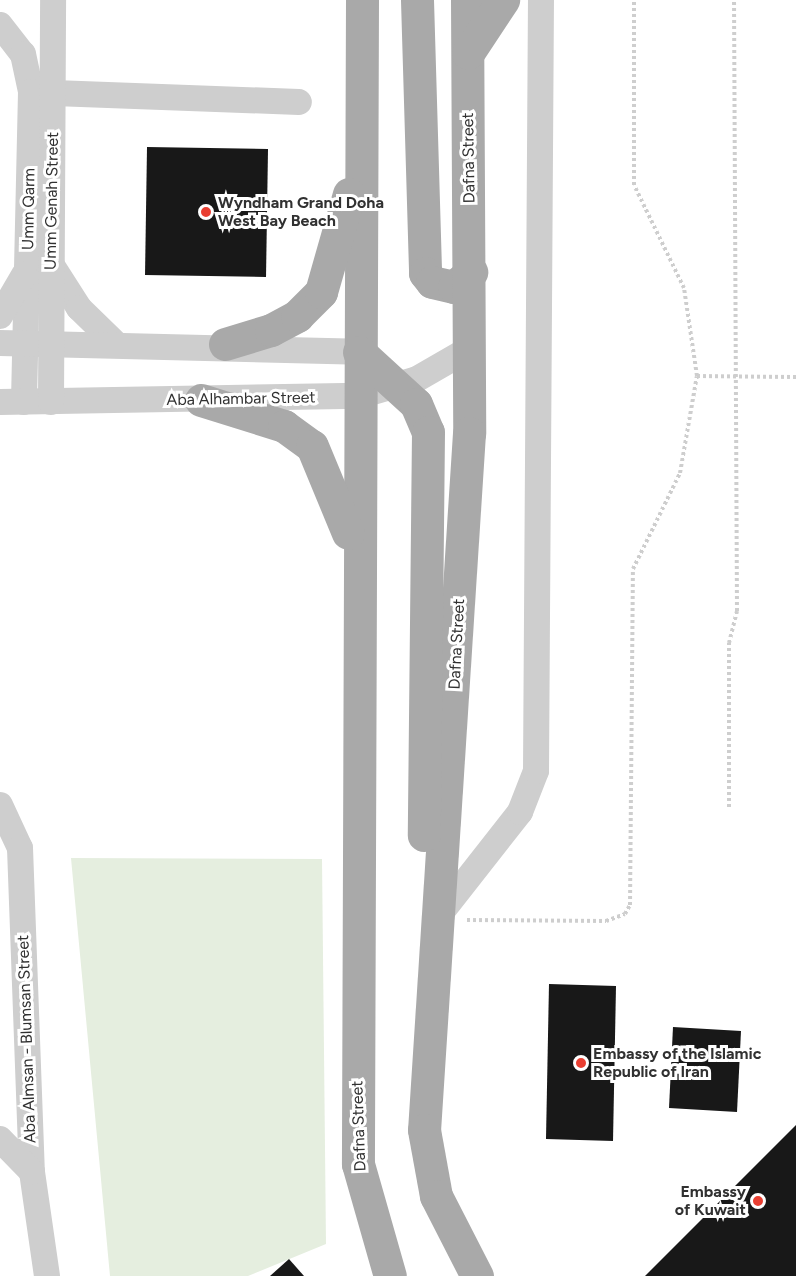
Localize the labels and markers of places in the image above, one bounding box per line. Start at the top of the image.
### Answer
place label: Wyndham Grand Doha West Bay Beach [218,193,384,231]
marker: Wyndham Grand Doha West Bay Beach [199,205,213,219]
place label: Embassy of the Islamic Republic of Iran [593,1044,761,1082]
marker: Embassy of the Islamic Republic of Iran [574,1056,588,1070]
place label: Embassy of Kuwait [675,1182,746,1220]
marker: Embassy of Kuwait [751,1194,765,1208]

